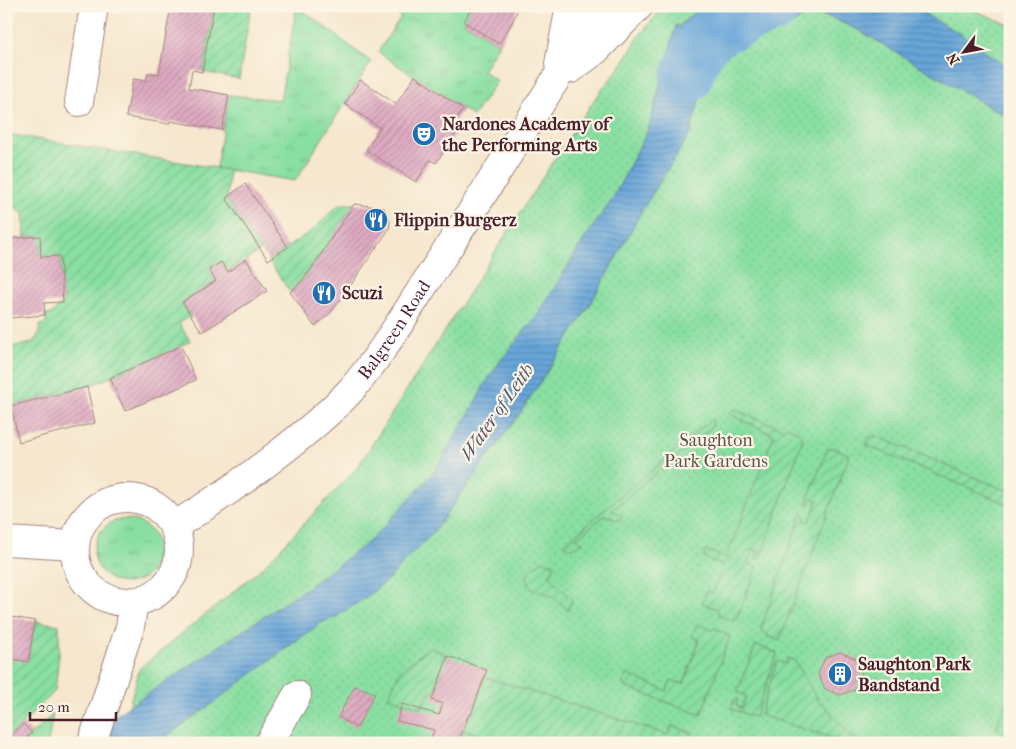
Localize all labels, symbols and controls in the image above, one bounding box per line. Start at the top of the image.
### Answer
north arrow [938,28,988,78]
text: N [943,49,963,68]
place label: Nardones Academy of the Performing Arts [441,114,613,156]
theatre icon: Nardones Academy of the Performing Arts [411,121,437,147]
restaurant icon: Flippin Burgerz [363,207,389,233]
place label: Flippin Burgerz [393,210,517,231]
street label: Balgreen Road [354,276,435,383]
restaurant icon: Scuzi [311,280,337,306]
place label: Scuzi [342,283,383,304]
water label: Water of Leith [456,359,539,465]
park label: Saughton Park Gardens [664,430,768,472]
place label: Saughton Park Bandstand [858,654,972,696]
building icon: Saughton Park Bandstand [827,661,853,687]
scale bar [30,689,116,721]
text: 20 m [38,698,70,716]

